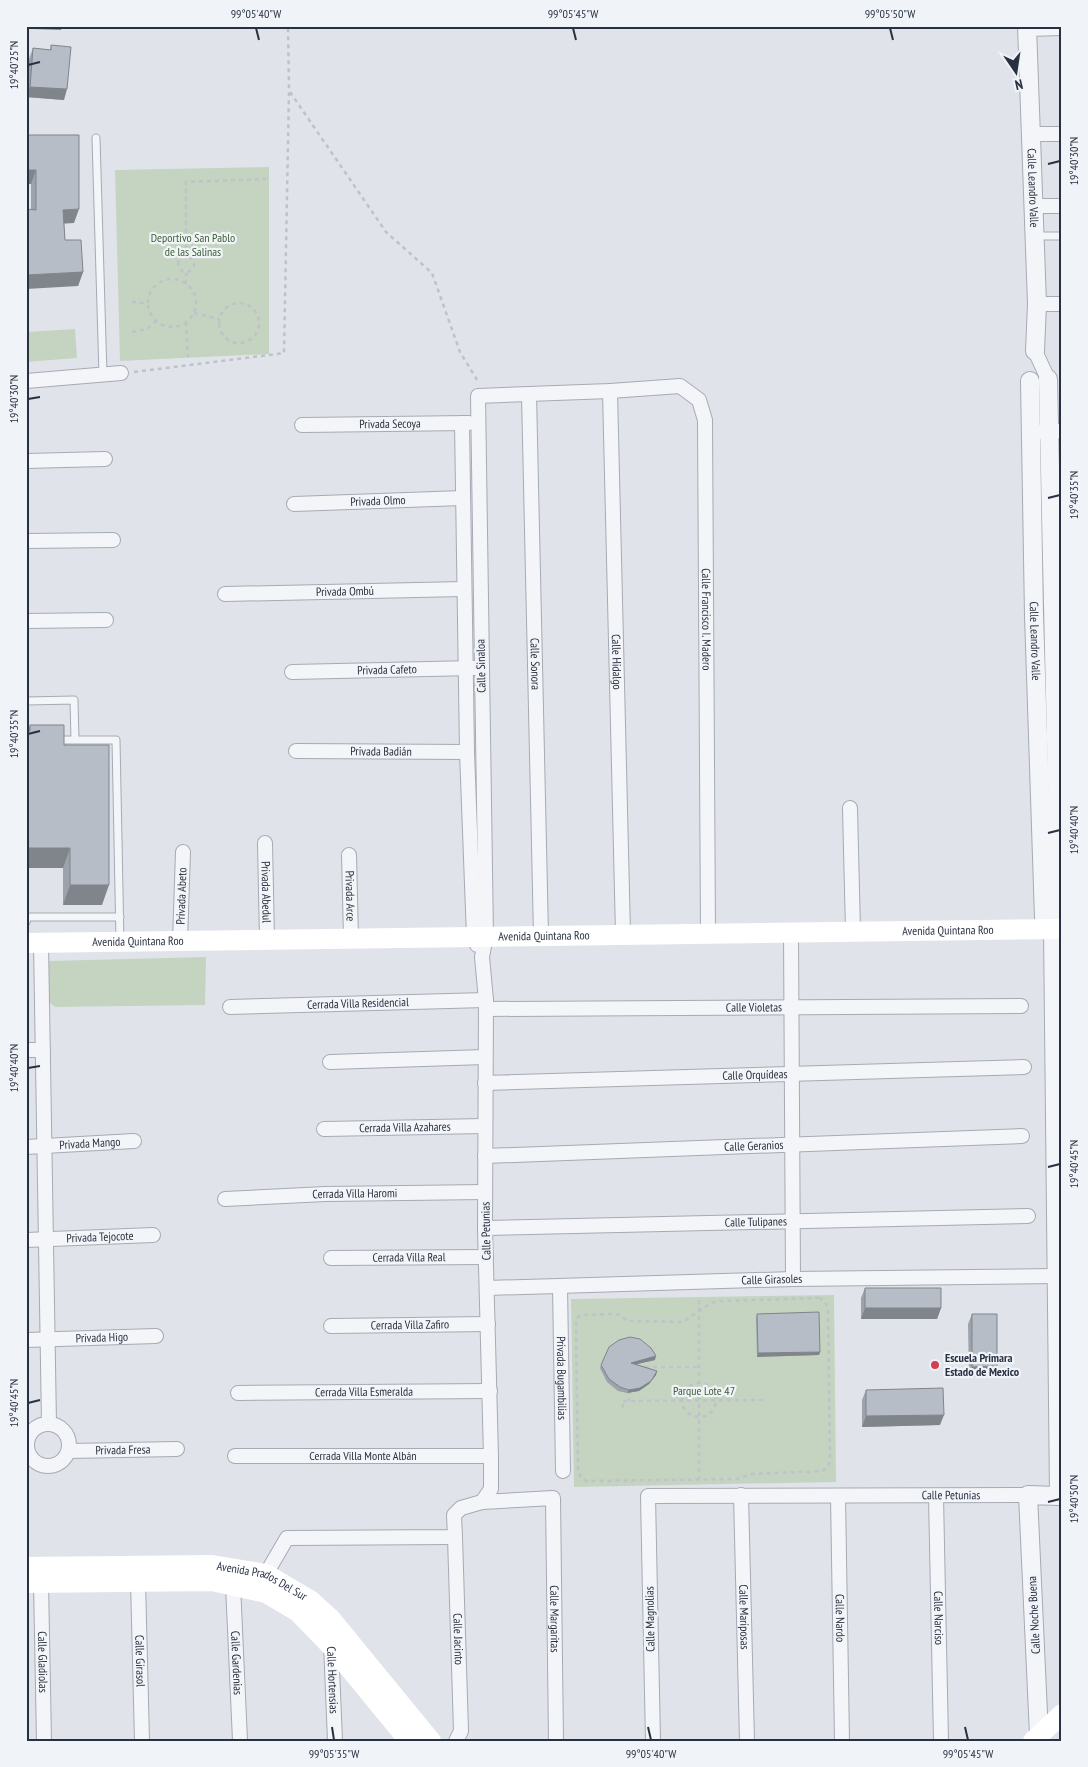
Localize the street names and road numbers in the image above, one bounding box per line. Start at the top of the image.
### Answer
street label: Calle Leandro Valle [1024,148,1042,228]
street label: Privada Secoya [359,416,421,431]
street label: Privada Olmo [350,492,406,509]
street label: Calle Francisco I. Madero [699,568,714,670]
street label: Privada Ombú [316,583,374,599]
street label: Calle Leandro Valle [1027,601,1044,681]
street label: Calle Hidalgo [609,634,625,690]
street label: Calle Sonora [527,638,544,690]
street label: Calle Sinaloa [473,639,488,693]
street label: Privada Cafeto [357,661,417,678]
street label: Privada Badián [350,743,412,759]
street label: Privada Abedul [258,861,275,923]
street label: Privada Abeto [173,867,189,925]
street label: Privada Arce [342,870,359,922]
street label: Avenida Quintana Roo [902,922,994,938]
street label: Avenida Quintana Roo [498,927,590,944]
street label: Avenida Quintana Roo [92,933,184,949]
street label: Cerrada Villa Residencial [307,994,409,1012]
street label: Calle Violetas [726,999,782,1015]
street label: Calle Orquídeas [722,1066,788,1083]
street label: Cerrada Villa Azahares [359,1119,451,1135]
street label: Privada Mango [59,1134,121,1152]
street label: Calle Geranios [724,1137,784,1154]
street label: Cerrada Villa Haromi [312,1185,398,1202]
street label: Calle Petunias [477,1202,494,1260]
street label: Calle Tulipanes [725,1213,787,1230]
street label: Privada Tejocote [66,1228,134,1245]
street label: Cerrada Villa Real [373,1249,446,1265]
street label: Calle Girasoles [741,1271,802,1288]
street label: Cerrada Villa Zafiro [371,1316,449,1332]
street label: Privada Higo [76,1329,128,1345]
street label: Privada Bugambilias [554,1336,570,1420]
street label: Cerrada Villa Esmeralda [315,1384,413,1399]
street label: Privada Fresa [95,1441,151,1458]
street label: Cerrada Villa Monte Albán [309,1448,417,1463]
street label: Calle Petunias [922,1487,980,1502]
street label: Avenida Prados Del Sur [216,1558,310,1604]
street label: Calle Noche Buena [1024,1576,1043,1654]
street label: Calle Mariposas [736,1584,753,1650]
street label: Calle Margaritas [547,1585,563,1653]
street label: Calle Magnolias [641,1586,658,1652]
street label: Calle Narciso [931,1591,947,1645]
street label: Calle Nardo [833,1594,848,1642]
street label: Calle Jacinto [450,1613,467,1665]
street label: Calle Gardenias [228,1630,246,1695]
street label: Calle Gladiolas [35,1631,51,1693]
street label: Calle Girasol [132,1635,149,1687]
street label: Calle Hortensias [324,1646,342,1714]

